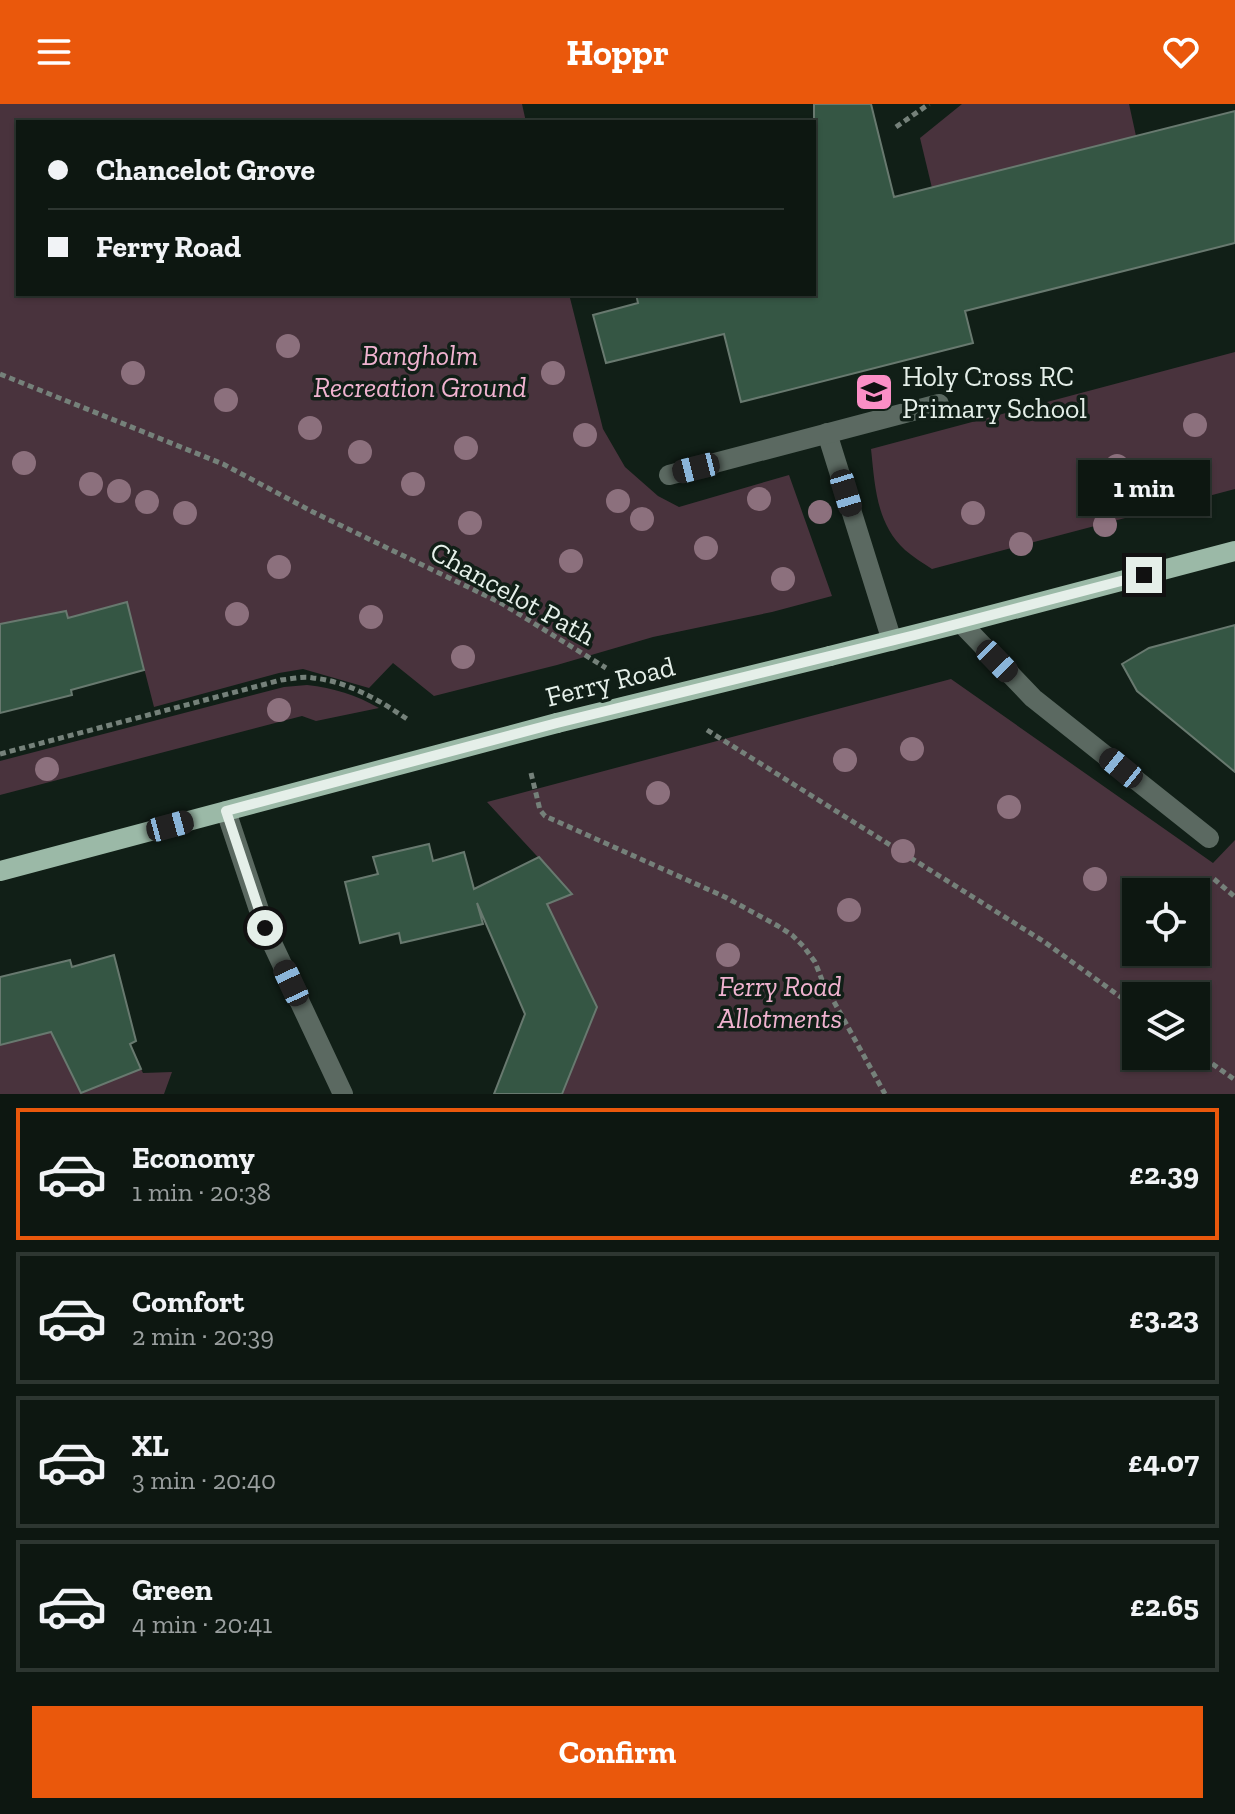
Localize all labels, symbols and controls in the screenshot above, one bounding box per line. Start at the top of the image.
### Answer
icon: menu [32,30,76,74]
icon: heart [1159,30,1203,74]
text: Hoppr [566,31,669,74]
text: Chancelot Grove [96,152,315,188]
text: Ferry Road [96,229,241,265]
park label: Bangholm Recreation Ground [314,339,526,404]
place label: Holy Cross RC Primary School [902,360,1087,425]
school or university icon: Holy Cross RC Primary School [853,371,895,413]
car [670,451,722,485]
callout: 1 min [1078,459,1210,515]
car [828,467,864,519]
text: 1 min [1113,472,1175,504]
street label: Chancelot Path [425,535,601,652]
route end [1126,557,1162,593]
car [972,635,1022,687]
street label: Ferry Road [542,650,678,713]
car [1095,744,1147,792]
car [144,808,196,844]
map controls [1122,878,1210,1070]
button: locate [1122,878,1210,966]
route start [247,910,283,946]
car [270,956,312,1010]
park label: Ferry Road Allotments [717,970,842,1035]
button: layers [1122,982,1210,1070]
icon: car [36,1138,108,1210]
text: Economy [132,1140,255,1176]
text: £2.39 [1129,1156,1199,1192]
text: 1 min · 20:38 [132,1176,271,1208]
icon: car [36,1282,108,1354]
text: Comfort [132,1284,244,1320]
text: £3.23 [1129,1300,1199,1336]
text: 2 min · 20:39 [132,1320,274,1352]
icon: car [36,1426,108,1498]
text: XL [132,1428,169,1464]
text: £4.07 [1128,1444,1199,1480]
text: 3 min · 20:40 [132,1464,276,1496]
icon: car [36,1570,108,1642]
text: Green [132,1572,212,1608]
text: £2.65 [1130,1588,1199,1624]
text: 4 min · 20:41 [132,1608,272,1640]
button: Confirm [32,1706,1203,1798]

